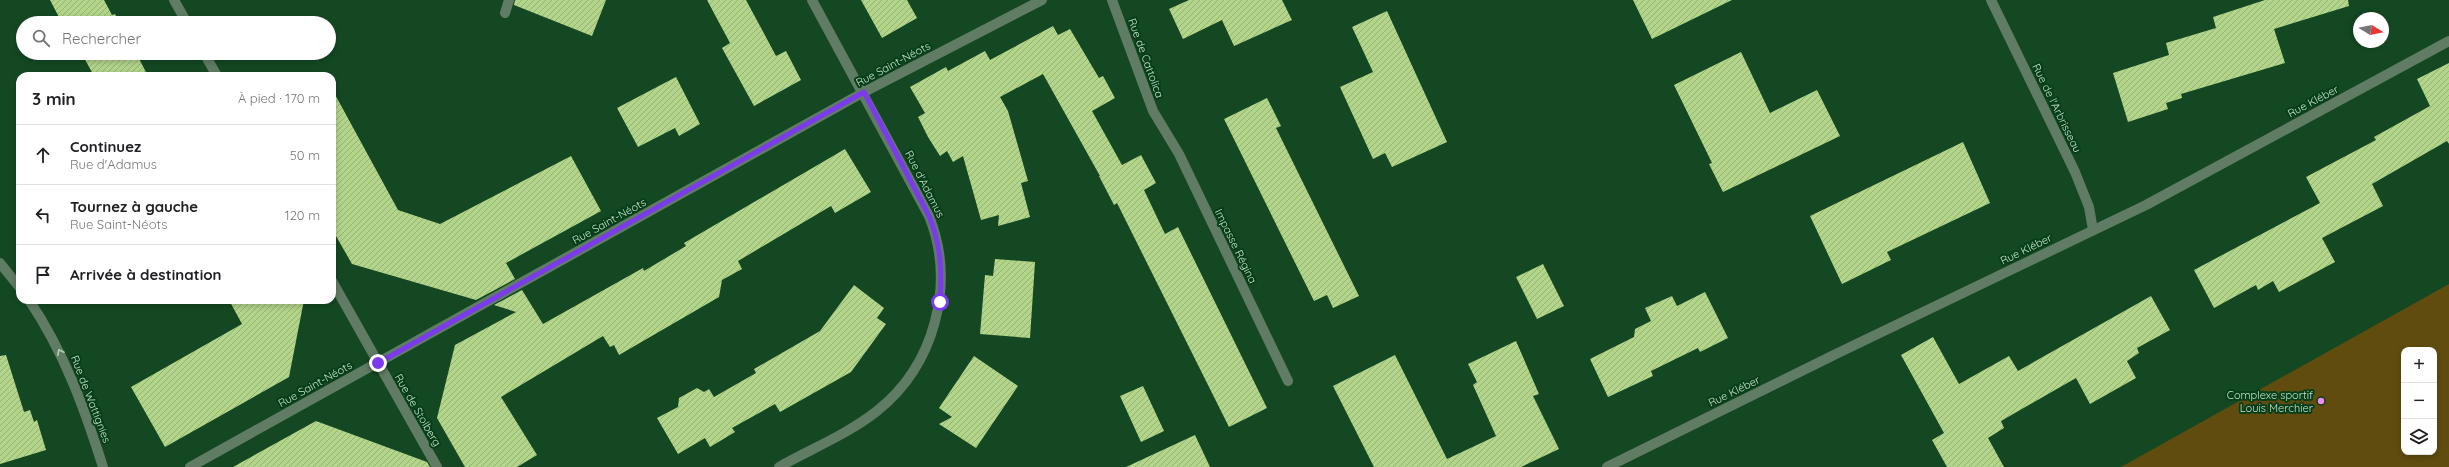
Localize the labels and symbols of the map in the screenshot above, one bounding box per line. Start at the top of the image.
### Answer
north arrow [2353,12,2389,48]
street label: Rue de Cattolica [1125,16,1167,100]
street label: Rue Saint-Néots [853,39,933,89]
street label: Rue de l'Arbrisseau [2029,61,2085,155]
street label: Rue Kléber [2285,81,2342,120]
street label: Rue d'Adamus [902,148,948,220]
street label: Rue Saint-Néots [570,195,648,247]
street label: Impasse Régina [1212,206,1260,286]
street label: Rue Kléber [1998,230,2055,268]
route start [931,293,949,311]
one-way arrow [57,349,65,356]
street label: Rue de Wattignies [68,353,114,445]
route end [369,354,387,372]
street label: Rue Saint-Néots [276,358,354,410]
street label: Rue de Stolberg [392,371,444,449]
street label: Rue Kléber [1706,372,1763,410]
place label: Complexe sportif Louis Merchier [2227,388,2314,415]
marker: Complexe sportif Louis Merchier [2316,396,2326,406]

